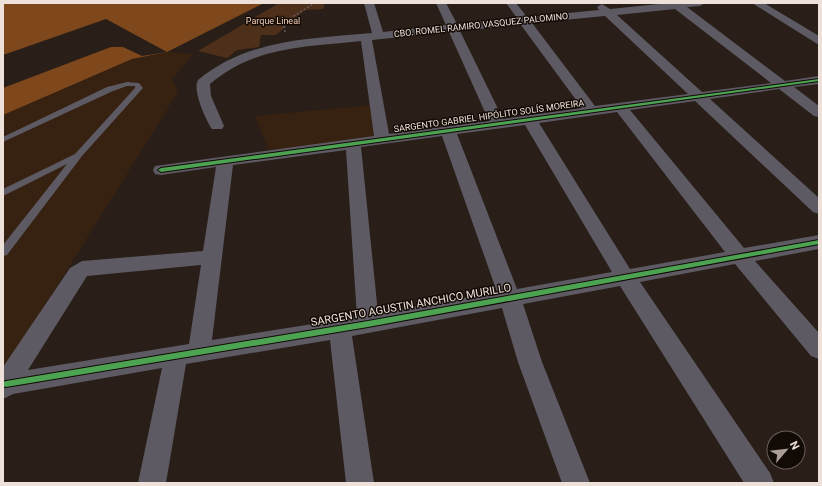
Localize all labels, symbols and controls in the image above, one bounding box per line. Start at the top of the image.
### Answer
street label: CBO. ROMEL RAMIRO VASQUEZ PALOMINO [393,11,569,39]
park label: Parque Lineal [246,16,300,26]
street label: SARGENTO GABRIEL HIPÓLITO SOLÍS MOREIRA [393,97,585,134]
street label: SARGENTO AGUSTIN ANCHICO MURILLO [310,281,512,329]
north arrow [766,430,806,470]
text: N [787,439,802,452]

